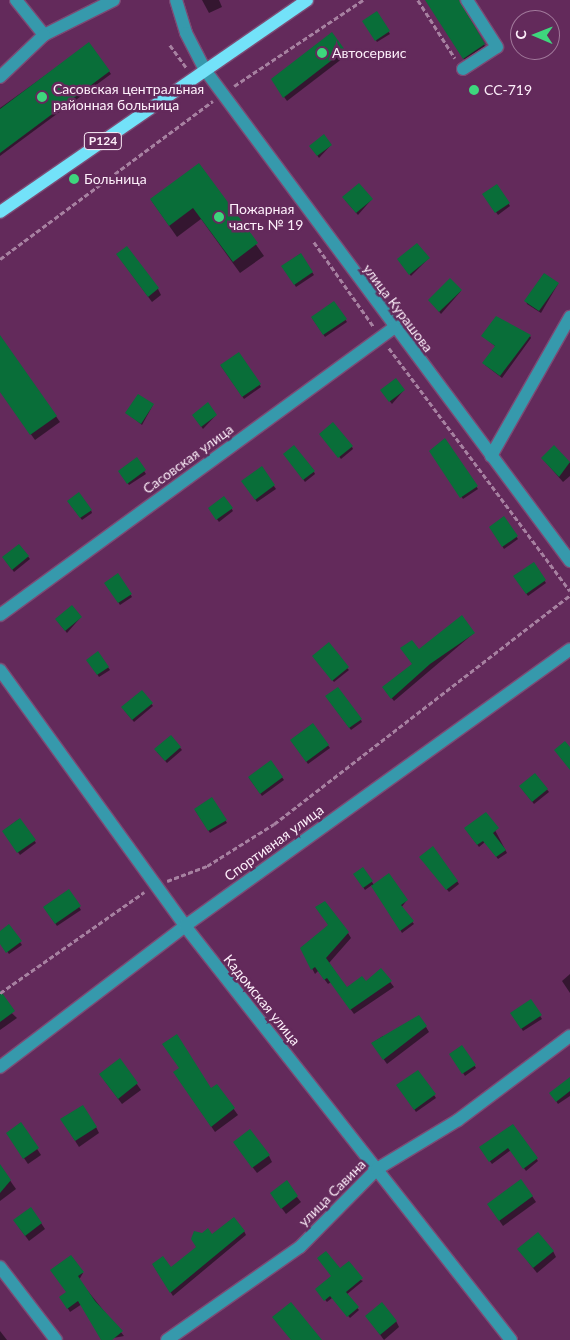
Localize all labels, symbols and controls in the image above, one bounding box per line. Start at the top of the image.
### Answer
north arrow [510,10,560,60]
text: С [512,30,529,40]
place label: Автосервис [332,45,406,61]
marker: Автосервис [316,47,328,59]
place label: Сасовская центральная районная больница [53,81,204,114]
place label: СС-719 [484,82,532,98]
marker: СС-719 [468,84,480,96]
marker: Сасовская центральная районная больница [35,90,49,104]
road number: Р124 [83,132,123,150]
place label: Больница [84,171,147,187]
marker: Больница [68,173,80,185]
place label: Пожарная часть № 19 [229,201,303,233]
marker: Пожарная часть № 19 [213,211,225,223]
street label: улица Курашова [359,261,437,355]
street label: Сасовская улица [140,421,236,497]
street label: Спортивная улица [221,801,327,885]
street label: Кадомская улица [220,951,304,1049]
street label: улица Савина [295,1156,369,1230]

